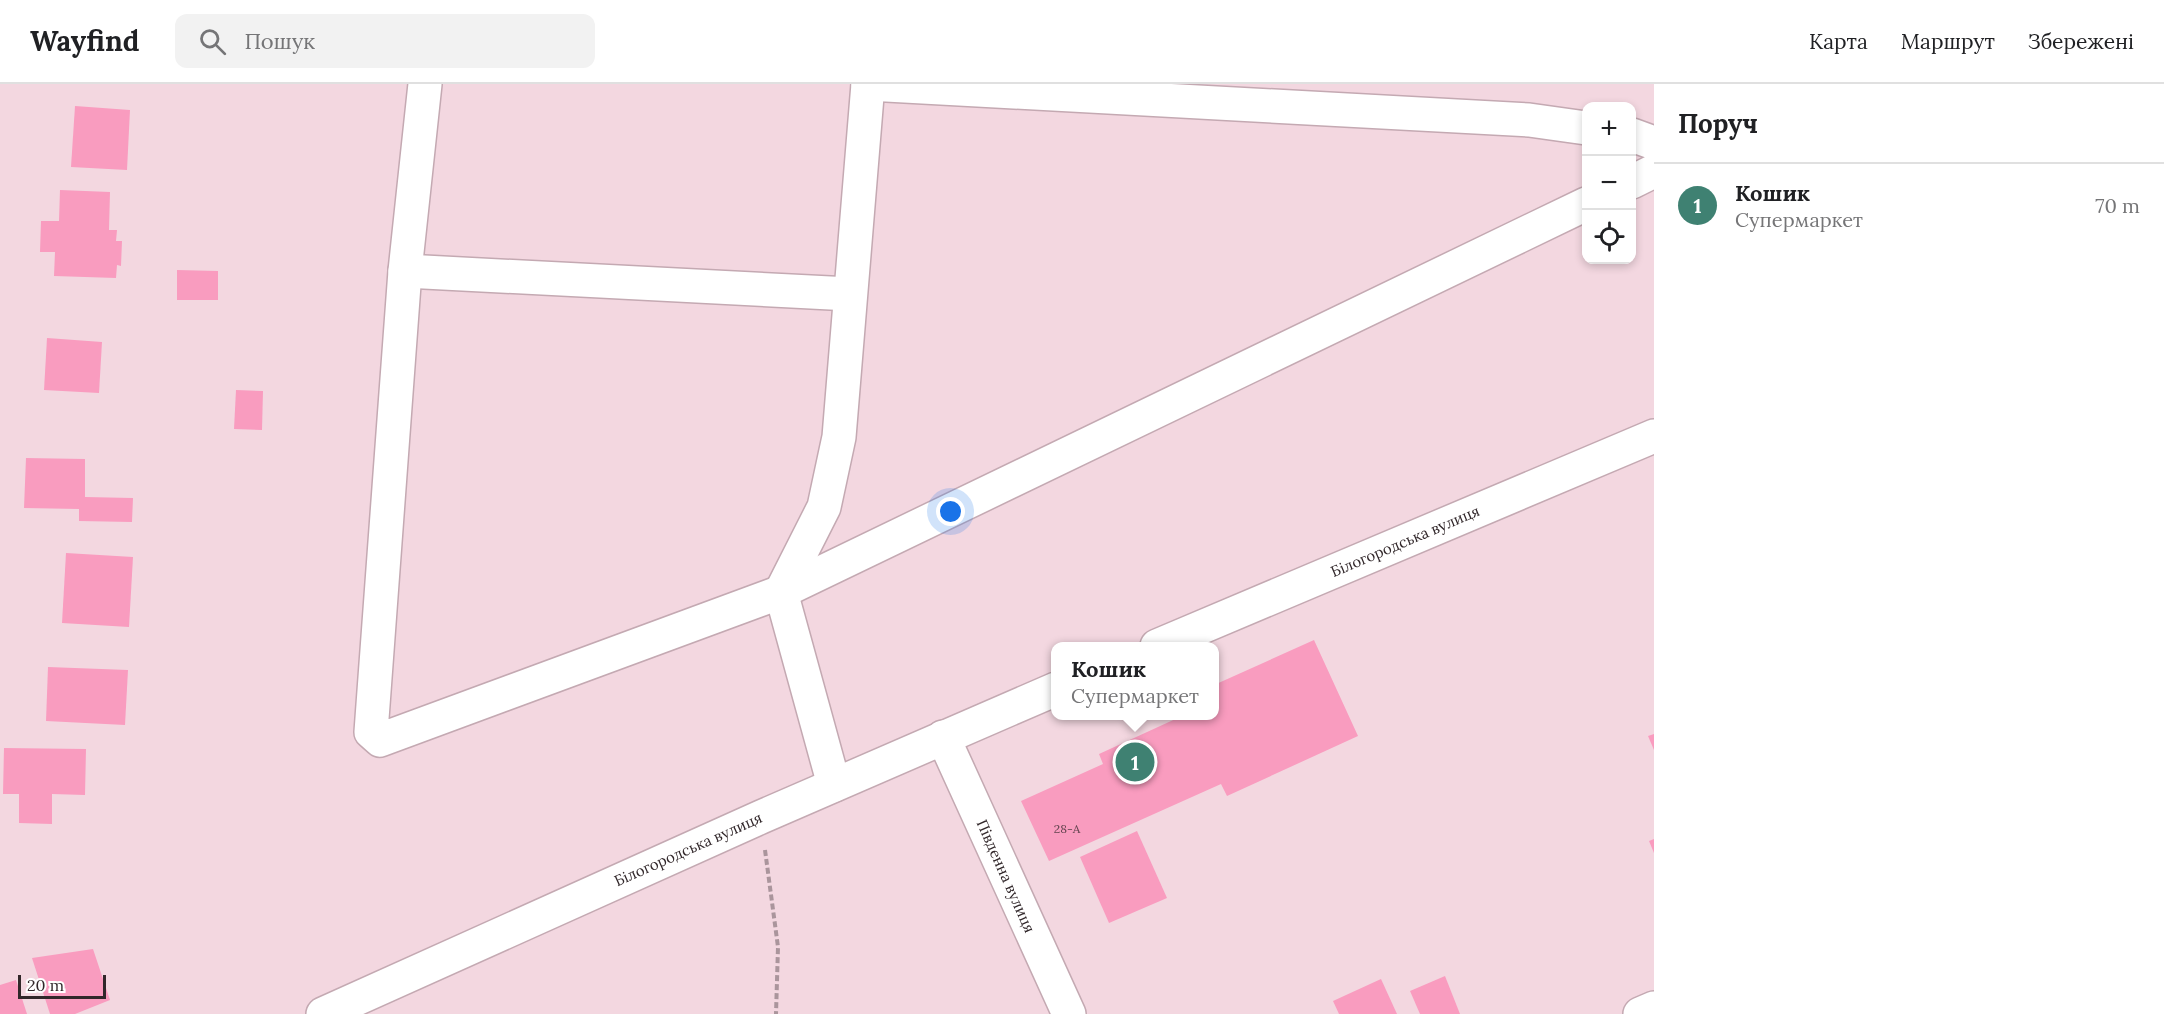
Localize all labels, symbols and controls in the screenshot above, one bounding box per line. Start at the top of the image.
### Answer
search box [175,14,595,68]
text: Wayfind [30,23,139,59]
icon: search [196,25,229,58]
text: Пошук [244,27,315,55]
text: Карта [1809,28,1868,55]
text: Маршрут [1901,28,1995,55]
text: Збережені [2028,28,2134,55]
map controls [1582,102,1636,264]
button: + [1582,102,1636,156]
text: Поруч [1678,107,1758,140]
button: − [1582,156,1636,210]
text: Кошик [1735,179,1810,207]
text: 1 [1693,193,1702,218]
text: 70 m [2095,193,2140,218]
text: Супермаркет [1735,207,1863,232]
button: locate [1582,210,1636,264]
your location [936,497,965,526]
street label: Білогородська вулиця [1328,501,1482,581]
popup [1051,642,1219,720]
text: Кошик [1071,655,1146,683]
text: Супермаркет [1071,683,1199,708]
pin: 1 [1116,740,1154,784]
street label: Білогородська вулиця [611,808,765,890]
street label: Південна вулиця [972,816,1040,936]
house number: 28-А [1054,821,1081,836]
scale bar [18,972,106,1000]
text: 20 m [27,975,64,995]

